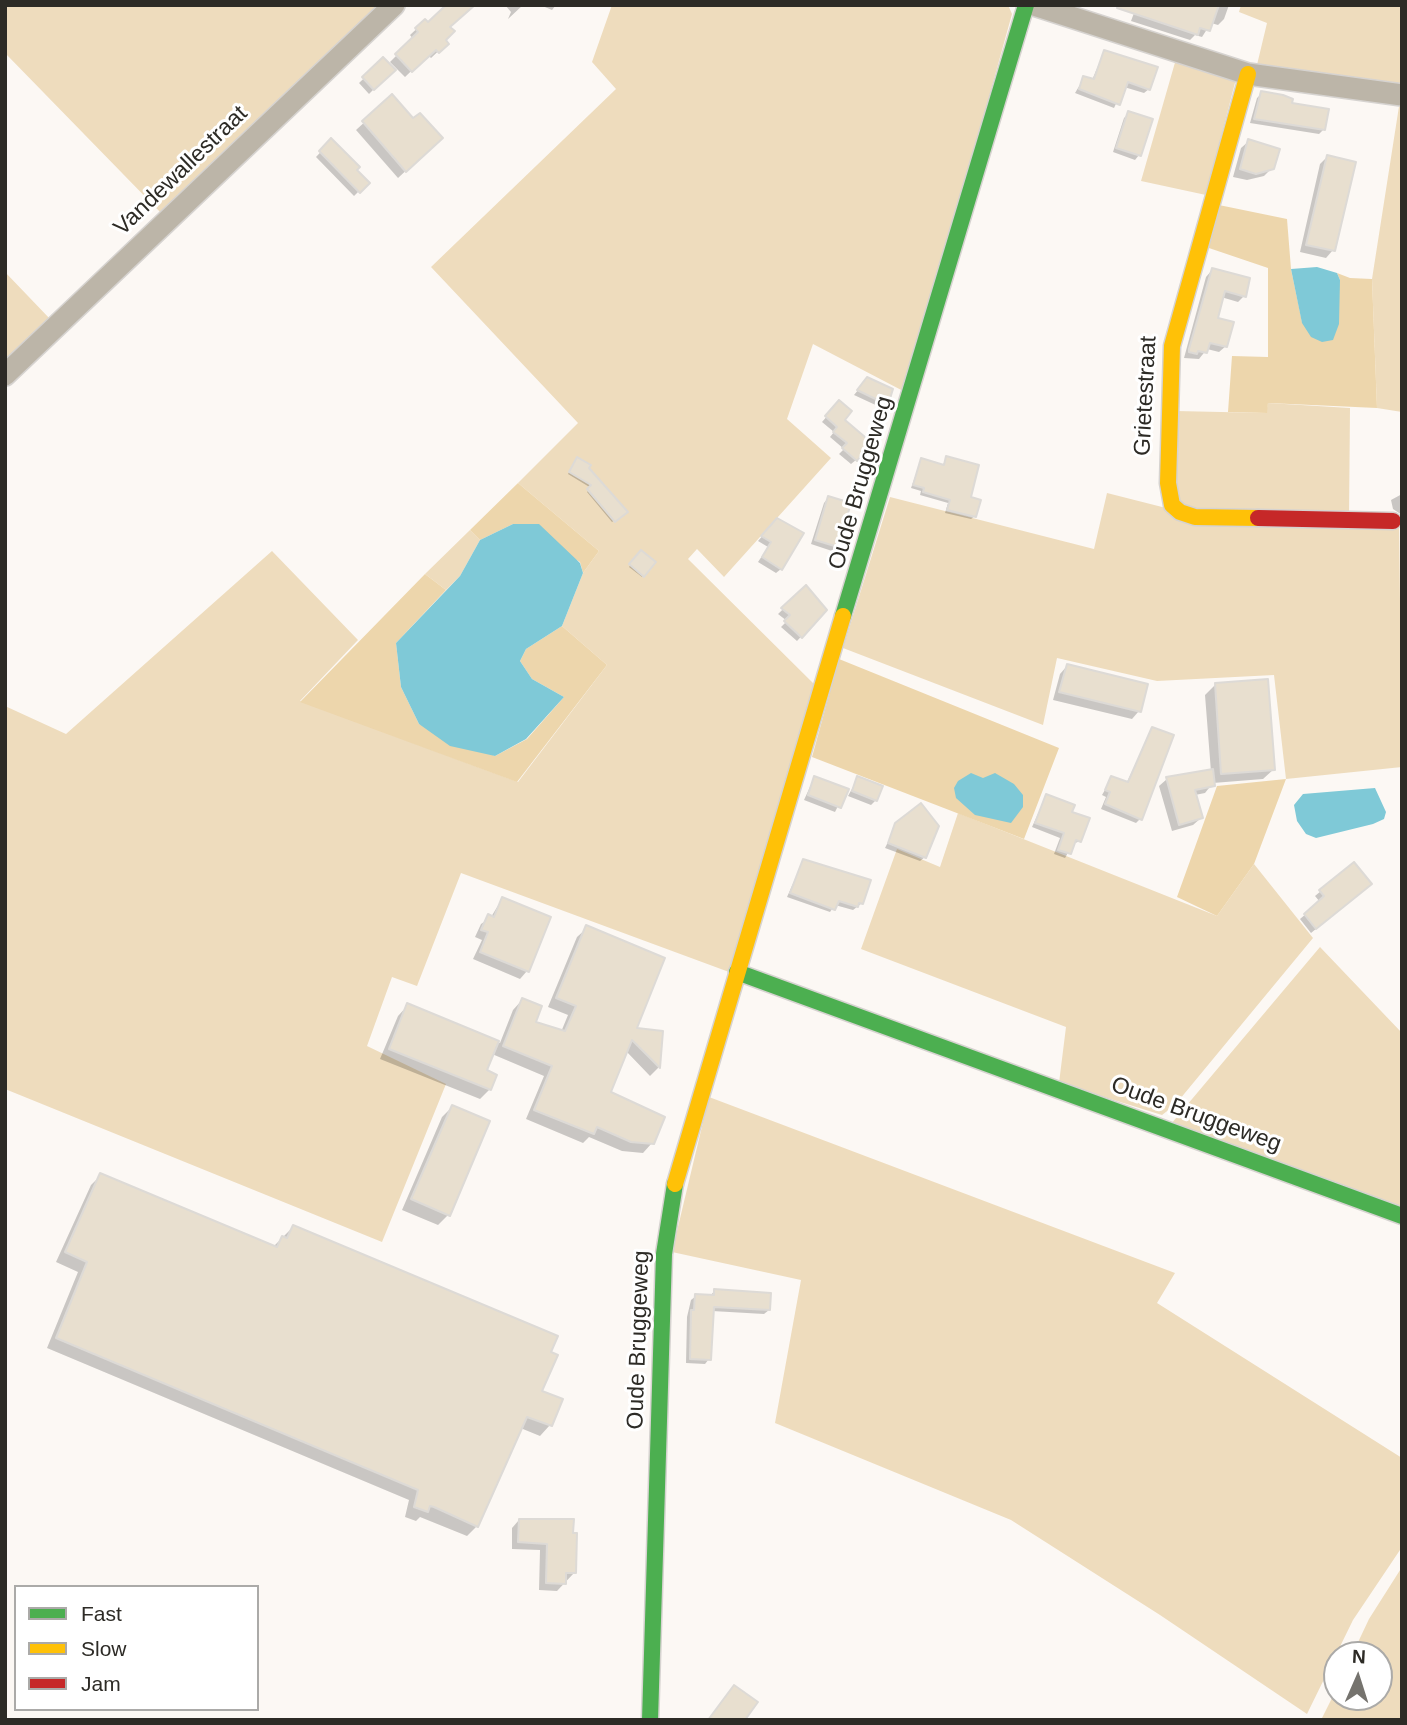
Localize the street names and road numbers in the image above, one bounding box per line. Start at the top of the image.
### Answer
street label: Vandewallestraat [109,100,253,242]
street label: Grietestraat [1129,335,1163,457]
street label: Oude Bruggeweg [823,393,899,573]
street label: Oude Bruggeweg [1107,1071,1285,1159]
street label: Oude Bruggeweg [622,1250,656,1430]

